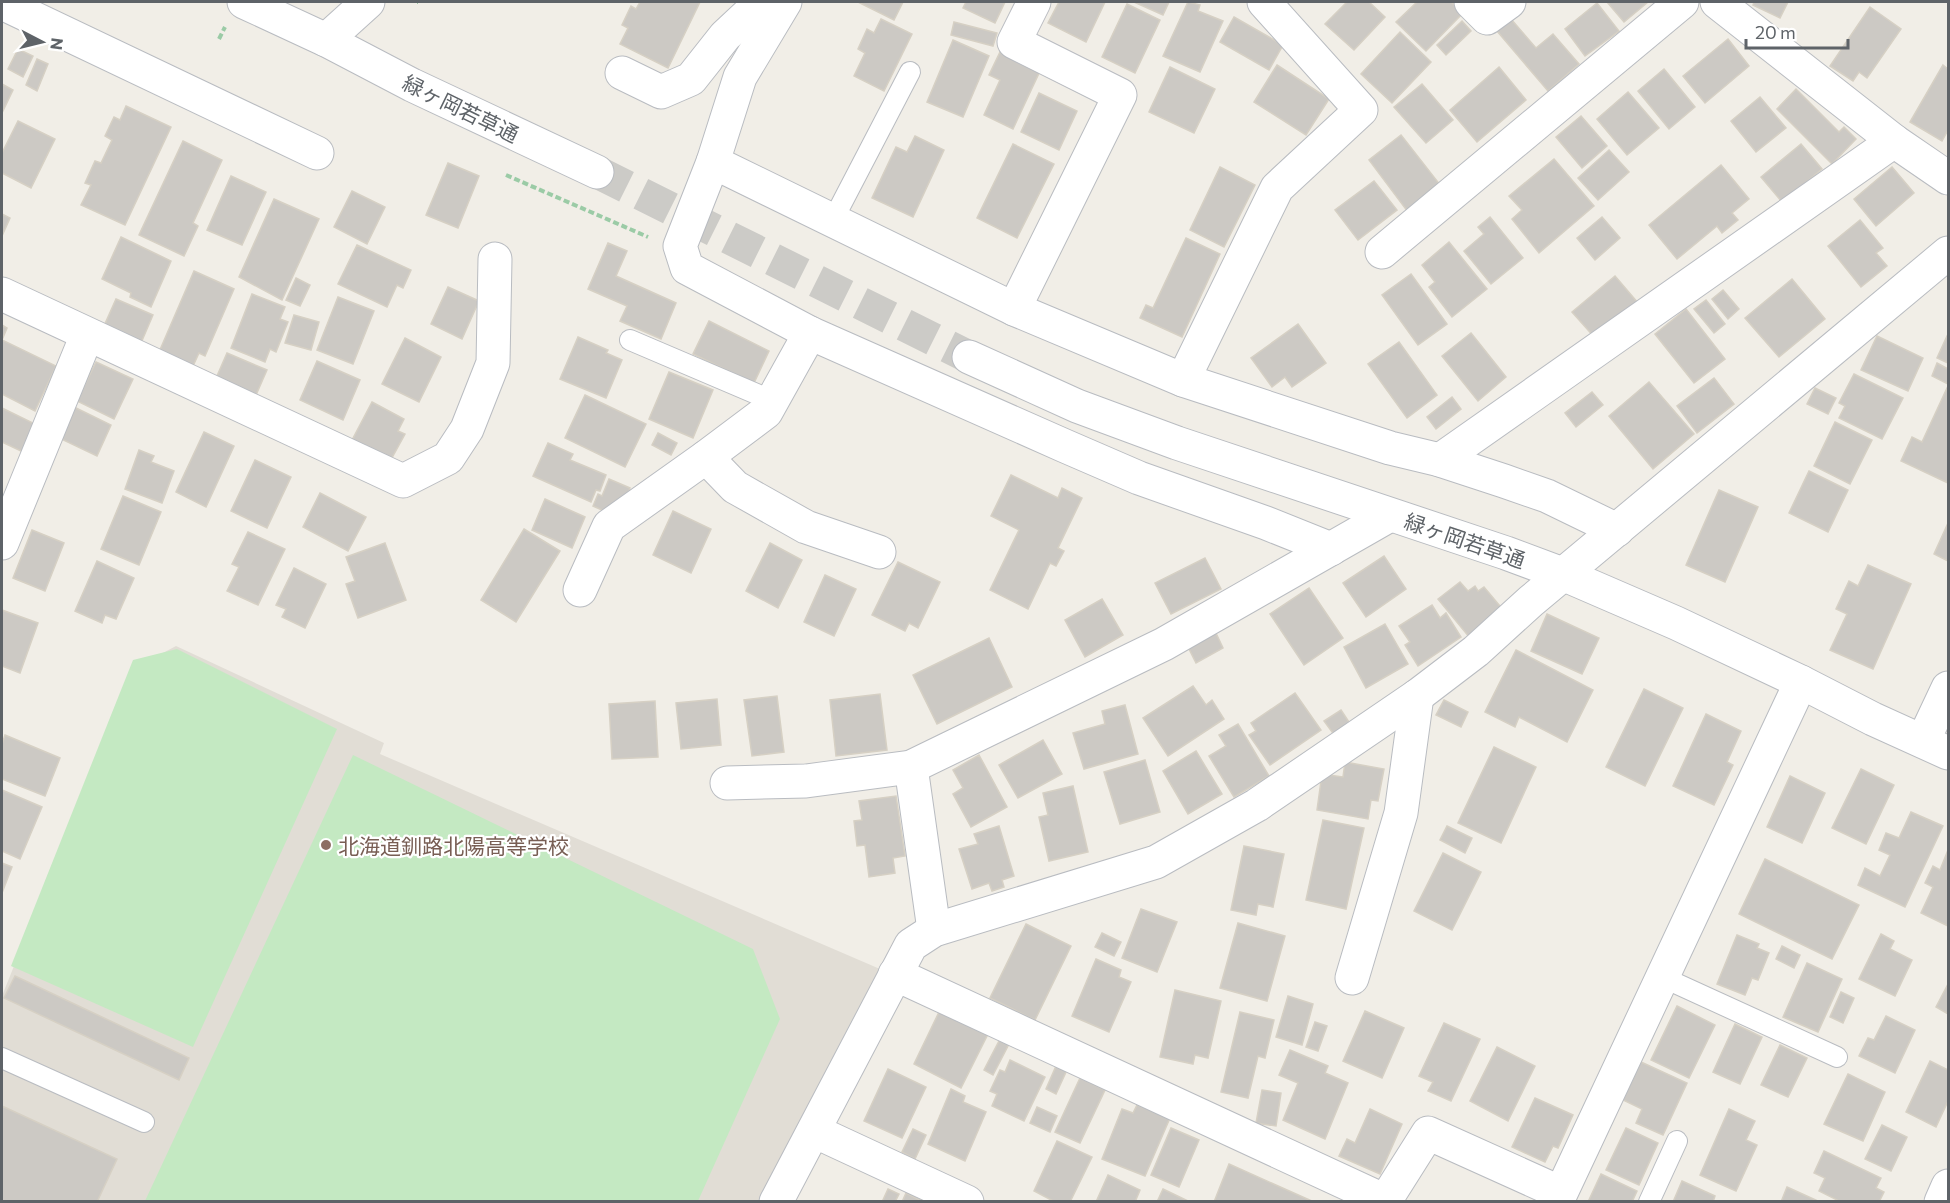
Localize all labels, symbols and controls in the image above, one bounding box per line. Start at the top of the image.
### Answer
north arrow [12,12,72,72]
scale bar [1746,12,1848,50]
text: 20 m [1755,21,1796,43]
text: N [47,37,68,51]
street label: 緑ヶ岡若草通 [399,69,523,147]
street label: 緑ヶ岡若草通 [1401,508,1529,572]
place label: 北海道釧路北陽高等学校 [338,833,569,858]
marker: 北海道釧路北陽高等学校 [319,838,333,852]

